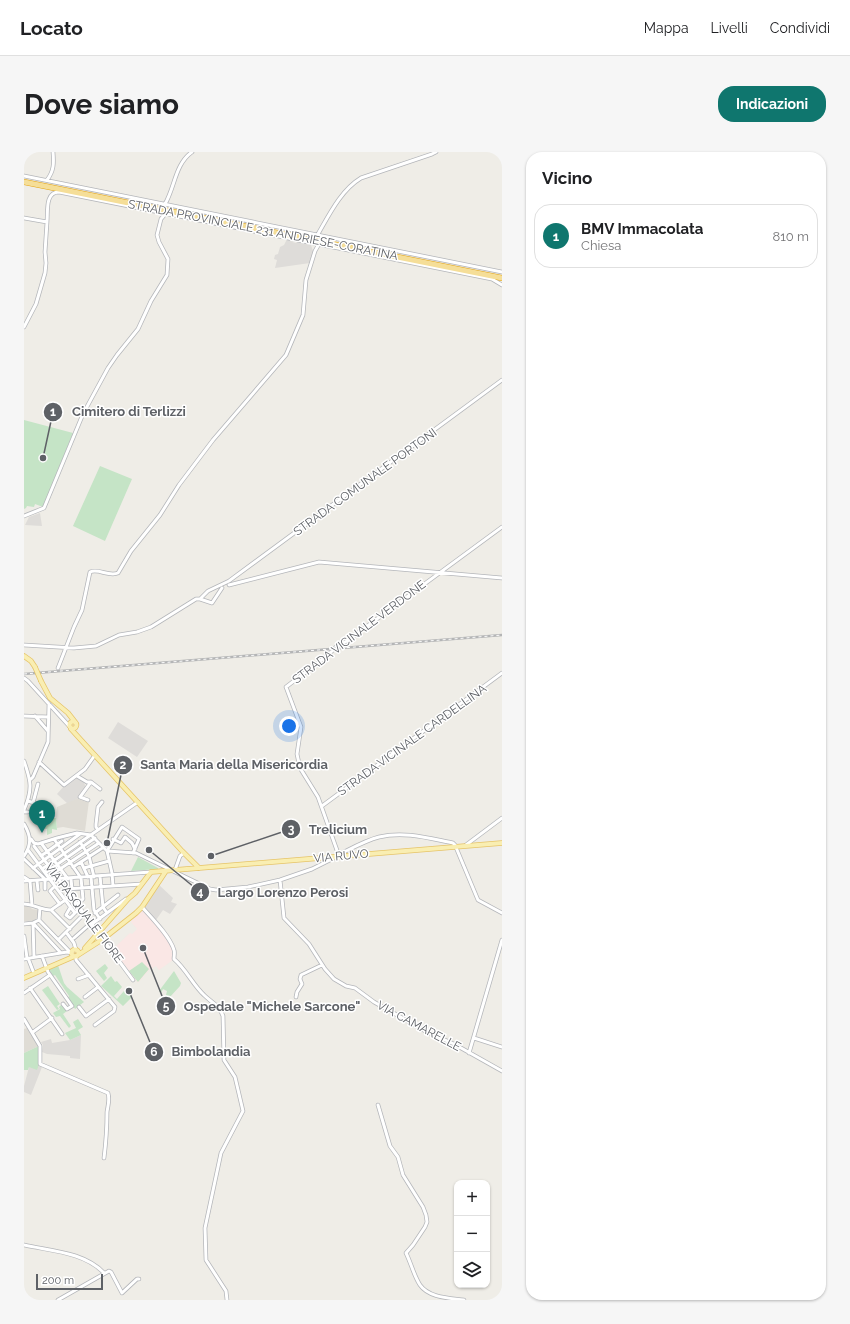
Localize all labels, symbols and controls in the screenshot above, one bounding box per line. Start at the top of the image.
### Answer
text: Locato [20,17,83,39]
text: Mappa [644,20,689,36]
text: Livelli [711,20,748,36]
text: Condividi [770,20,830,36]
button: Indicazioni [718,86,826,122]
text: Dove siamo [24,88,179,121]
text: Vicino [542,168,592,188]
street label: STRADA PROVINCIALE 231 ANDRIESE-CORATINA [127,197,399,263]
text: BMV Immacolata [581,220,703,238]
text: 1 [553,229,559,244]
text: 810 m [773,229,809,244]
text: Chiesa [581,238,621,253]
callout: Cimitero di Terlizzi [43,399,194,424]
text: Cimitero di Terlizzi [72,404,186,419]
text: 1 [50,405,56,419]
street label: STRADA COMUNALE PORTONI [291,425,439,539]
street label: STRADA VICINALE VERDONE [290,577,428,687]
street label: STRADA VICINALE CARDELLINA [335,681,489,799]
your location [279,716,299,736]
callout: Santa Maria della Misericordia [113,752,336,777]
text: Santa Maria della Misericordia [140,757,328,772]
text: 2 [120,758,127,772]
pin: 1 [29,800,55,833]
callout: Trelicium [281,817,376,842]
text: 3 [288,822,295,836]
text: Trelicium [309,822,367,837]
street label: VIA RUVO [313,847,369,865]
street label: VIA PASQUALE FIORE [42,860,126,966]
callout: Largo Lorenzo Perosi [190,879,357,904]
text: 4 [197,885,204,899]
text: Largo Lorenzo Perosi [218,885,348,900]
callout: Ospedale "Michele Sarcone" [156,993,368,1018]
street label: VIA CAMARELLE [375,998,463,1054]
text: 5 [163,999,170,1013]
text: Ospedale "Michele Sarcone" [184,999,360,1014]
callout: Bimbolandia [144,1039,259,1064]
text: Bimbolandia [172,1044,251,1059]
text: 6 [150,1045,158,1059]
map controls [454,1180,490,1288]
button: + [454,1180,490,1216]
button: − [454,1216,490,1252]
button: layers [454,1252,490,1288]
scale bar [36,1272,103,1291]
text: 200 m [42,1274,74,1287]

